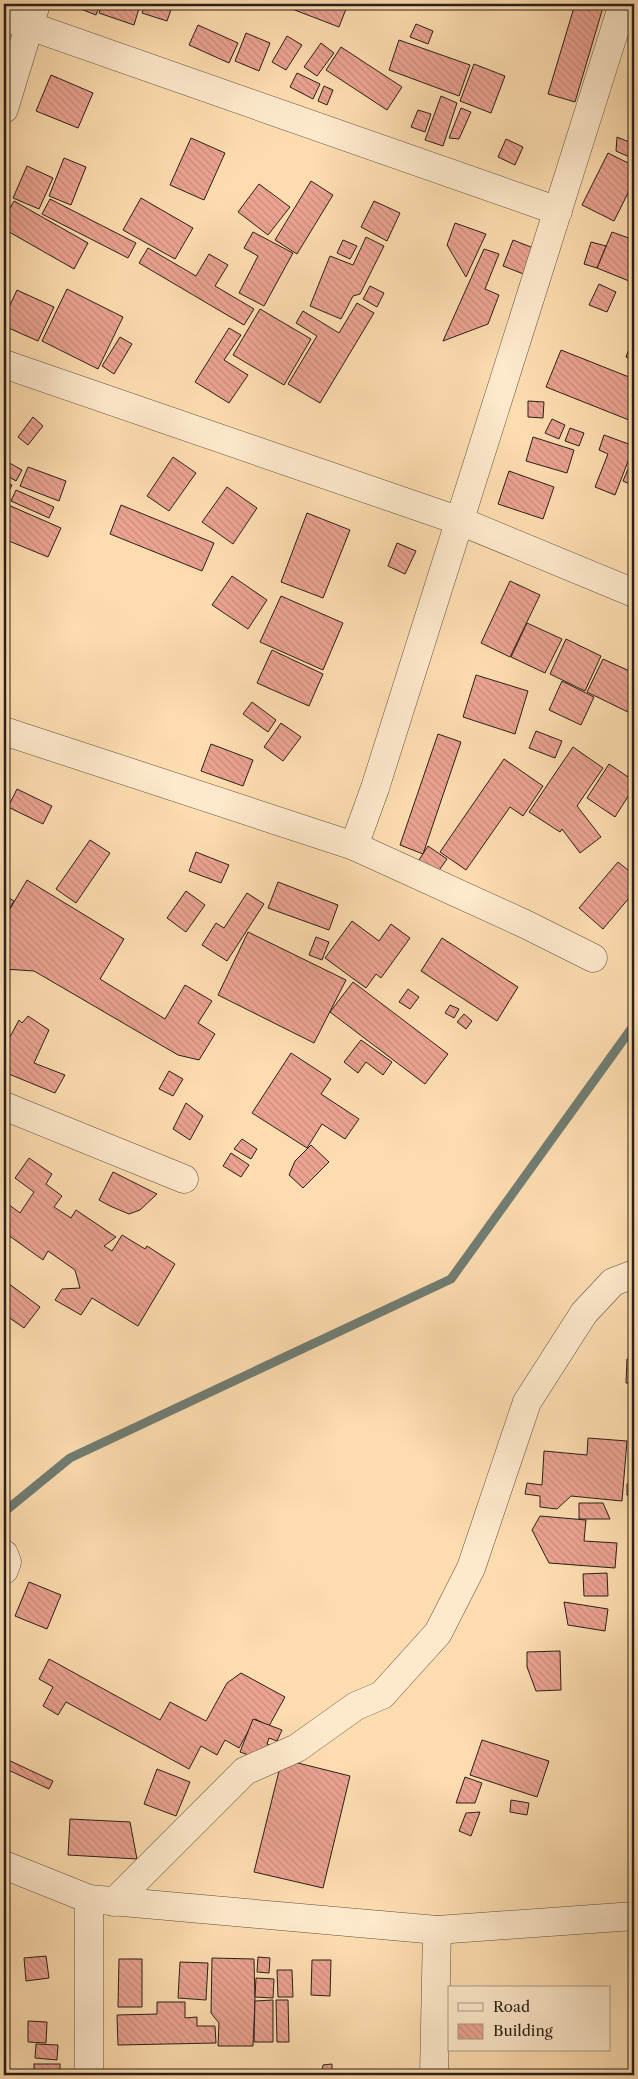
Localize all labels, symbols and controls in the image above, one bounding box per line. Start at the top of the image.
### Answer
legend [448,1986,610,2052]
text: Road [493,1997,530,2016]
text: Building [493,2021,553,2040]

